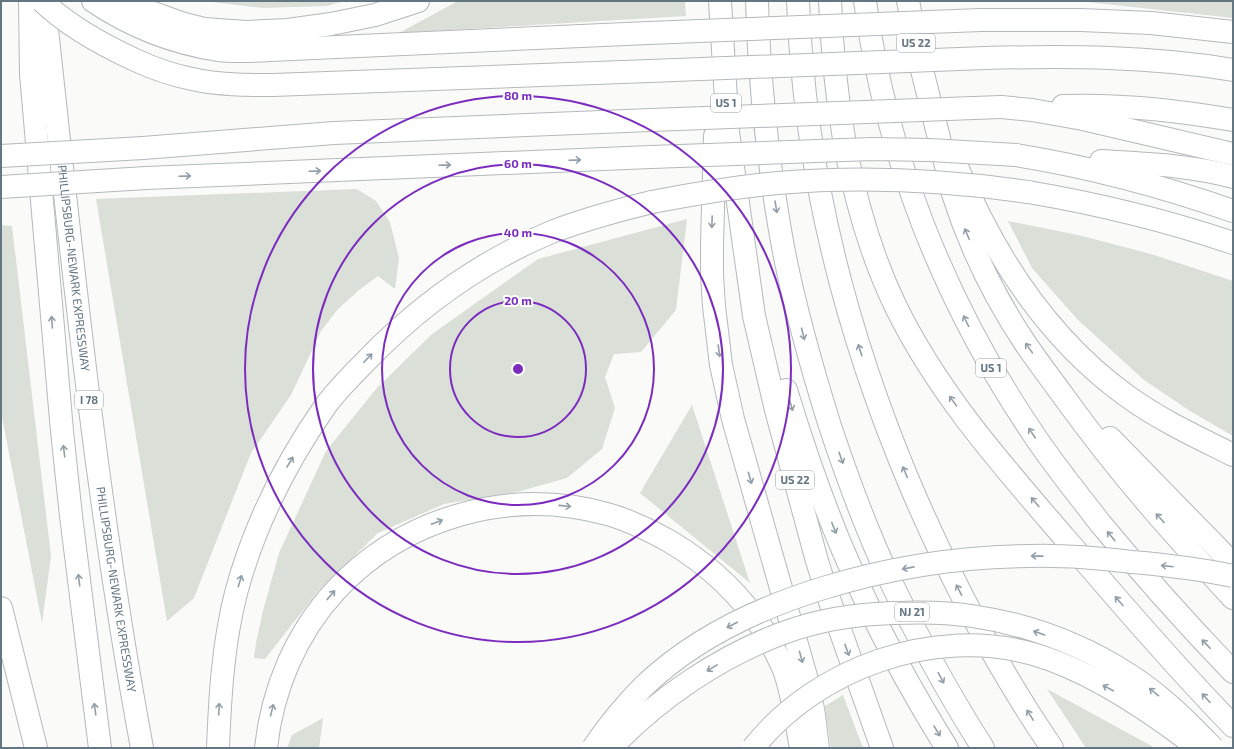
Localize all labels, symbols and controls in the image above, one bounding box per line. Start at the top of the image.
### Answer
road number: US 22 [897,34,935,52]
text: 80 m [504,88,532,102]
road number: US 1 [711,94,741,112]
text: 60 m [504,156,532,170]
one-way arrow [568,156,581,164]
one-way arrow [438,162,451,169]
street label: PHILLIPSBURG-NEWARK EXPRESSWAY [56,164,93,373]
one-way arrow [308,167,321,175]
one-way arrow [178,172,191,180]
one-way arrow [772,200,780,213]
one-way arrow [709,215,716,228]
text: 40 m [504,225,532,239]
one-way arrow [963,229,971,241]
text: 20 m [504,293,532,307]
one-way arrow [962,315,969,327]
one-way arrow [48,316,56,329]
one-way arrow [800,327,808,340]
one-way arrow [1025,343,1033,354]
one-way arrow [856,344,863,357]
one-way arrow [715,345,723,358]
one-way arrow [363,353,373,363]
road number: US 1 [976,359,1006,377]
centre of rings [511,362,525,376]
road number: I 78 [75,391,103,409]
one-way arrow [949,395,957,406]
one-way arrow [788,398,795,411]
one-way arrow [1028,428,1036,439]
one-way arrow [60,445,68,458]
one-way arrow [838,452,845,465]
one-way arrow [287,456,295,468]
one-way arrow [901,466,908,478]
one-way arrow [747,471,754,484]
road number: US 22 [776,471,814,489]
street label: PHILLIPSBURG-NEWARK EXPRESSWAY [94,486,140,693]
one-way arrow [1030,497,1039,507]
one-way arrow [558,502,571,510]
one-way arrow [1155,513,1164,523]
one-way arrow [431,518,443,525]
one-way arrow [830,521,838,533]
one-way arrow [1107,530,1116,541]
one-way arrow [1031,552,1044,560]
one-way arrow [1161,562,1174,570]
one-way arrow [902,565,915,573]
one-way arrow [75,574,83,587]
one-way arrow [237,575,244,588]
one-way arrow [955,584,962,596]
one-way arrow [327,590,336,600]
one-way arrow [1115,595,1124,606]
road number: NJ 21 [895,603,929,621]
one-way arrow [726,622,738,629]
one-way arrow [1033,628,1045,636]
one-way arrow [1201,639,1211,649]
one-way arrow [844,643,852,655]
one-way arrow [798,650,805,663]
one-way arrow [707,664,718,672]
one-way arrow [938,672,945,684]
one-way arrow [1102,683,1114,691]
one-way arrow [1148,688,1159,697]
one-way arrow [1202,693,1211,703]
one-way arrow [91,703,99,716]
one-way arrow [216,703,223,716]
one-way arrow [269,703,277,716]
one-way arrow [1026,709,1034,721]
one-way arrow [933,725,941,737]

